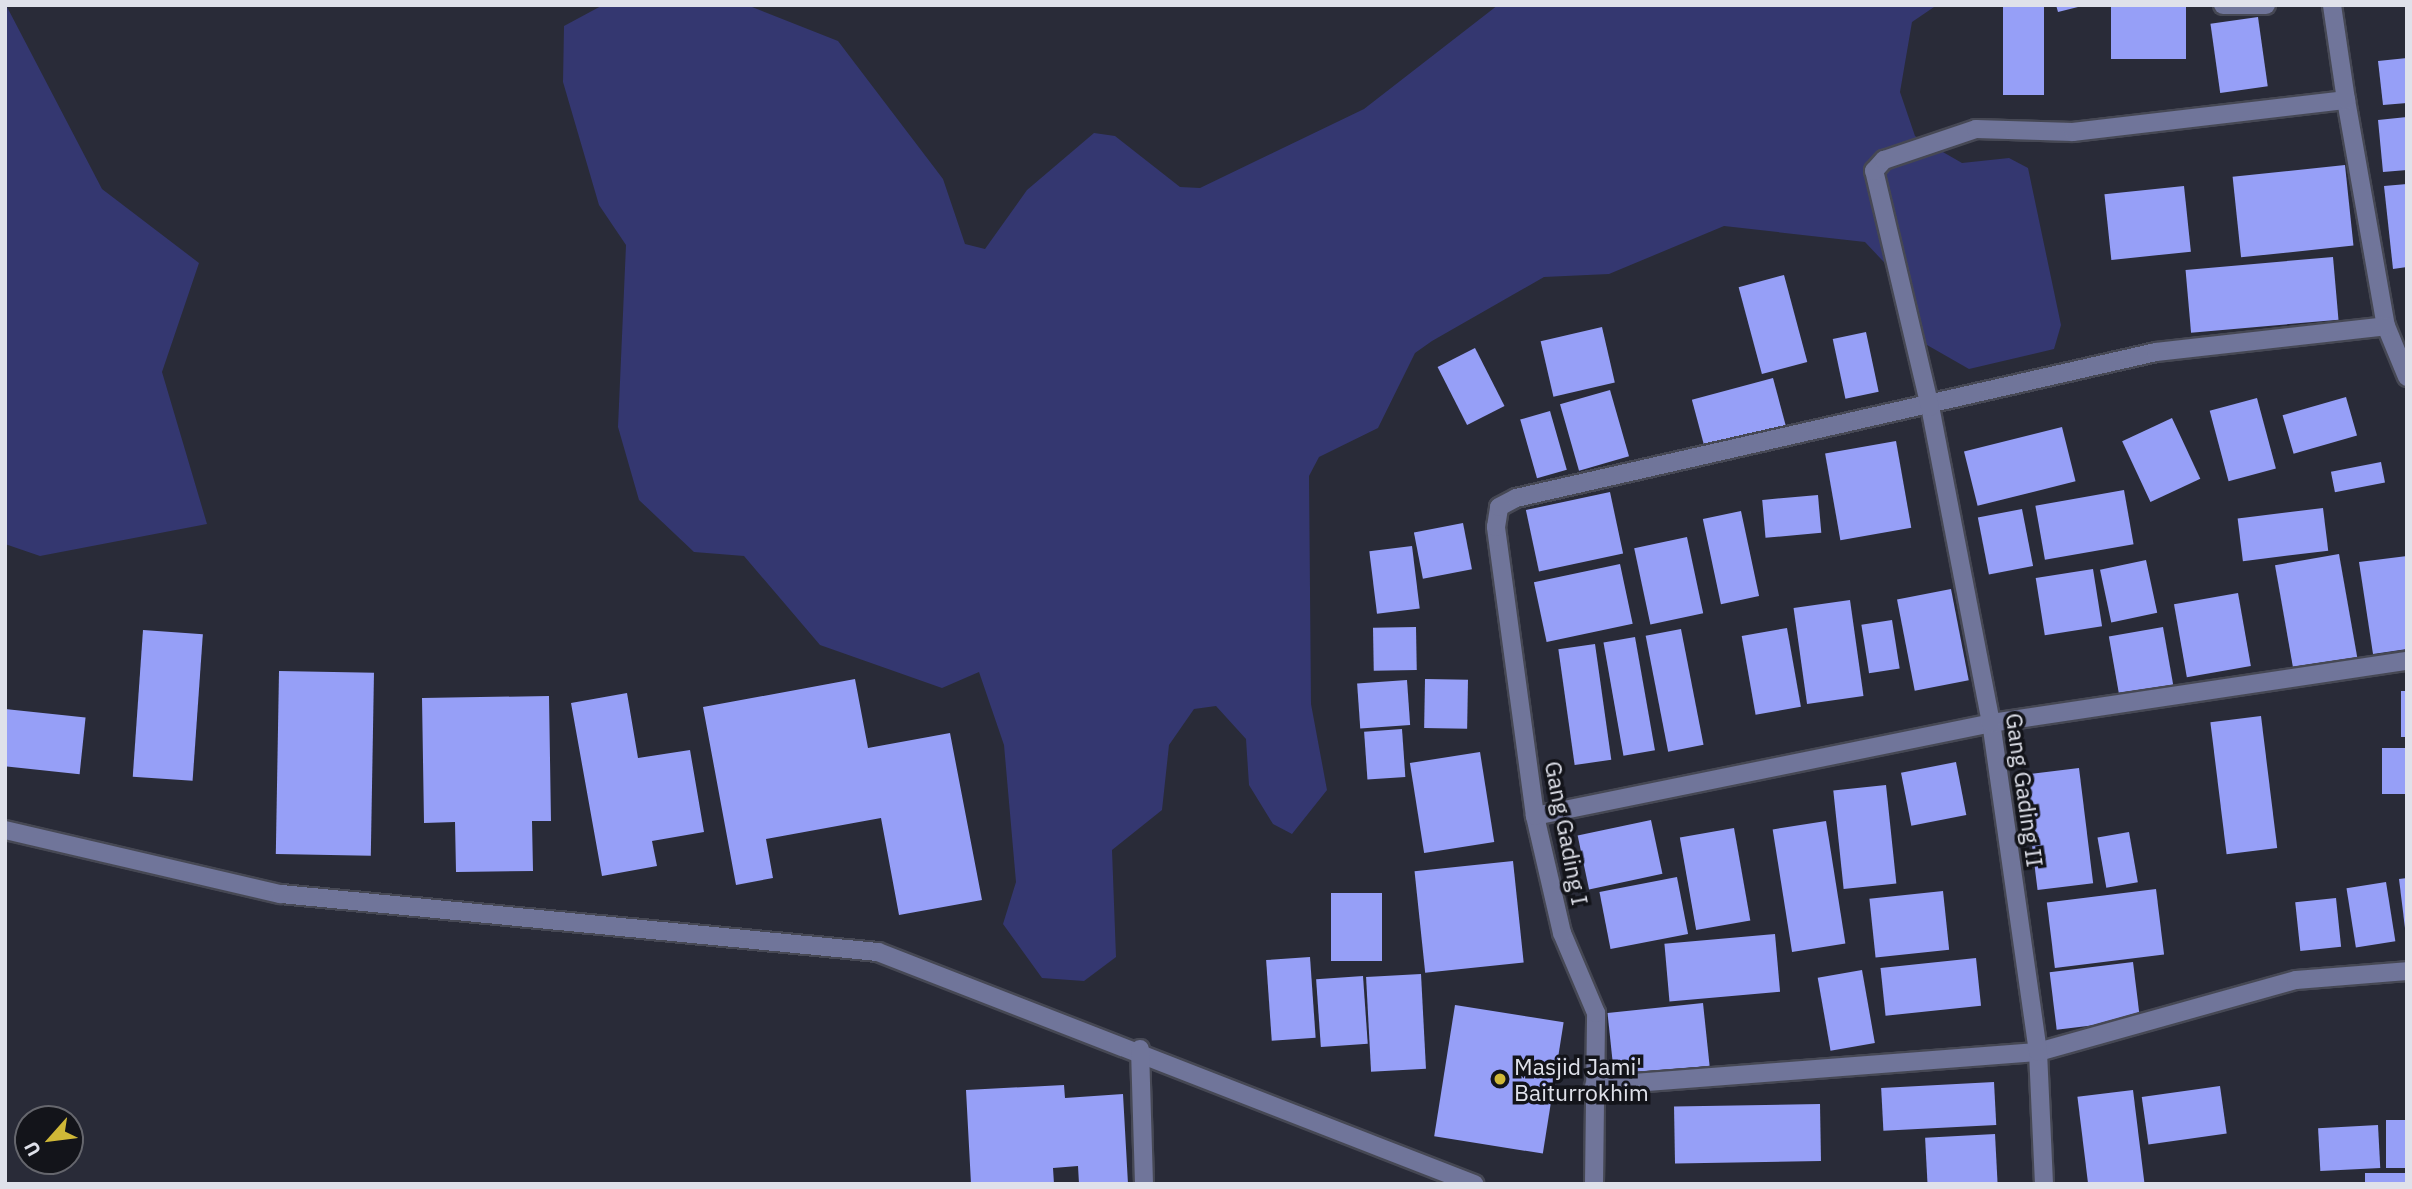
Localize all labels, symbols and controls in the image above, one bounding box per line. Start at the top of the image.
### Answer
street label: Gang Gading II [2001,711,2049,869]
street label: Gang Gading I [1540,759,1594,907]
place label: Masjid Jami' Baiturrokhim [1514,1052,1649,1106]
marker: Masjid Jami' Baiturrokhim [1492,1071,1508,1087]
north arrow [14,1105,84,1175]
text: U [19,1137,46,1160]

